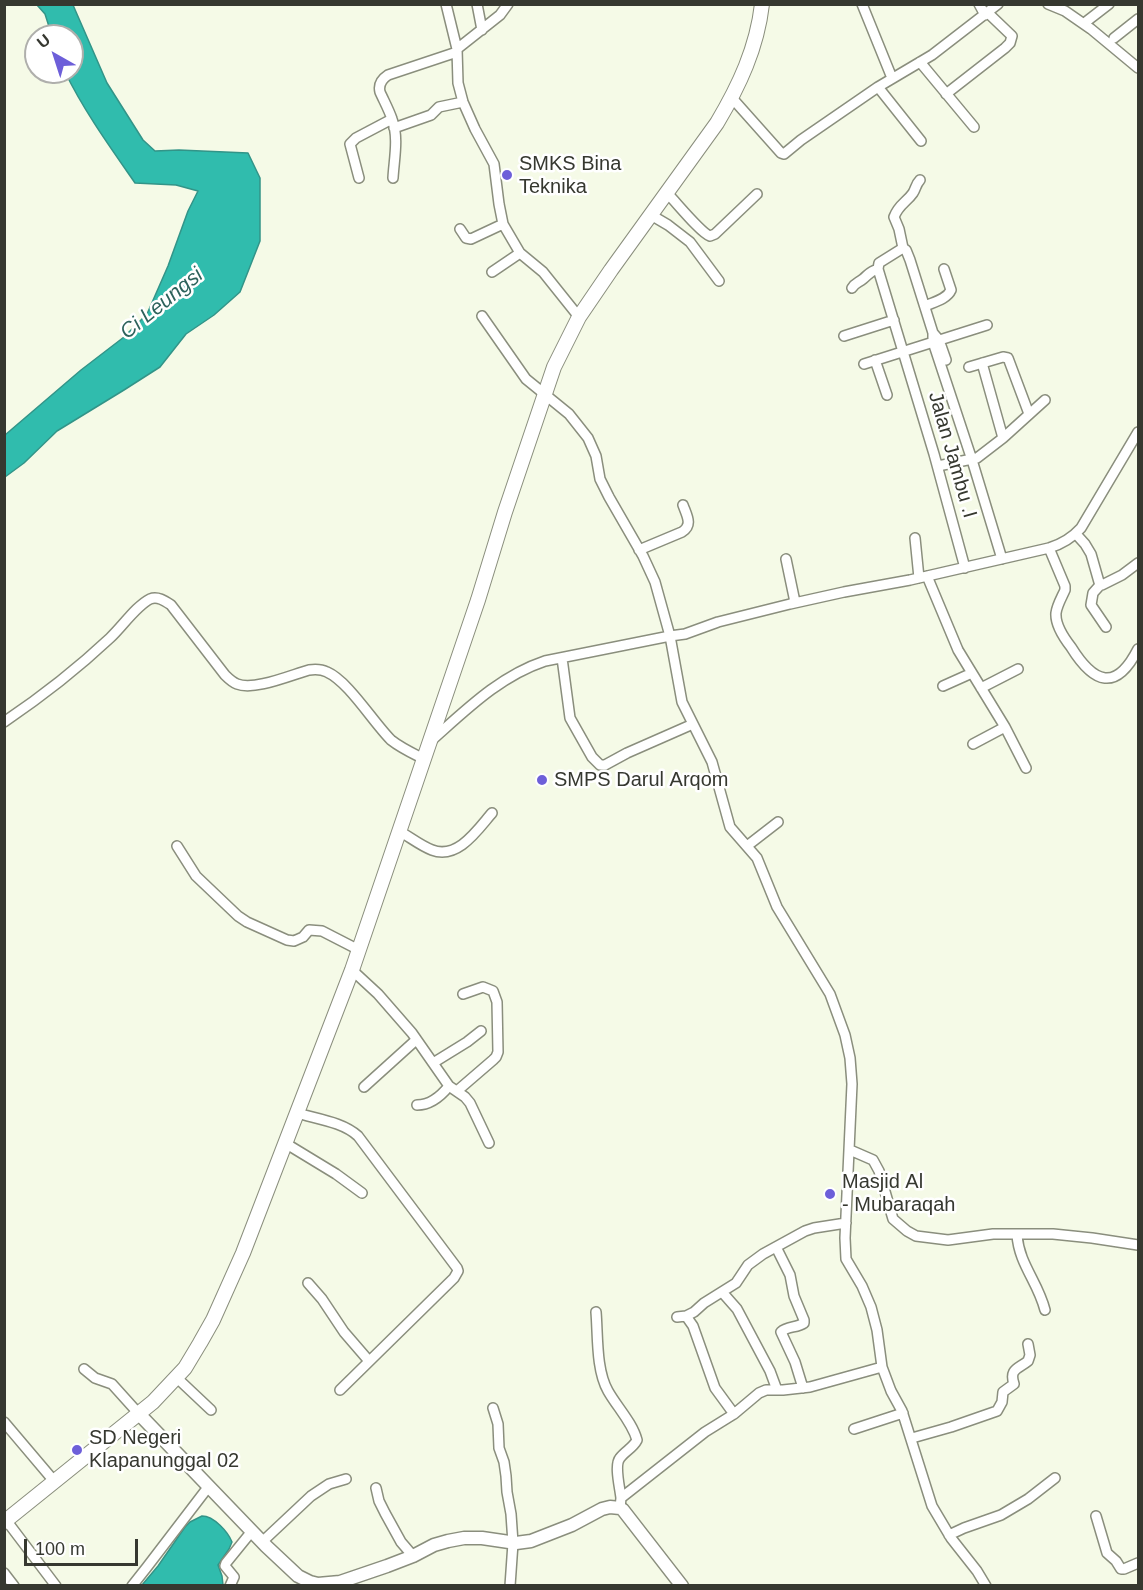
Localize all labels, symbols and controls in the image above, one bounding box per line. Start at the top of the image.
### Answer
north arrow [24,24,84,84]
text: U [34,31,53,51]
place label: SMKS Bina Teknika [519,152,621,199]
marker: SMKS Bina Teknika [500,168,514,182]
water label: Ci Leungsi [116,263,208,345]
street label: Jalan Jambu .I [923,389,981,521]
place label: SMPS Darul Arqom [554,768,728,792]
marker: SMPS Darul Arqom [535,773,549,787]
place label: Masjid Al - Mubaraqah [842,1170,955,1217]
marker: Masjid Al - Mubaraqah [823,1187,837,1201]
place label: SD Negeri Klapanunggal 02 [89,1426,239,1473]
marker: SD Negeri Klapanunggal 02 [70,1443,84,1457]
scale bar [27,1527,141,1565]
text: 100 m [35,1539,85,1559]

